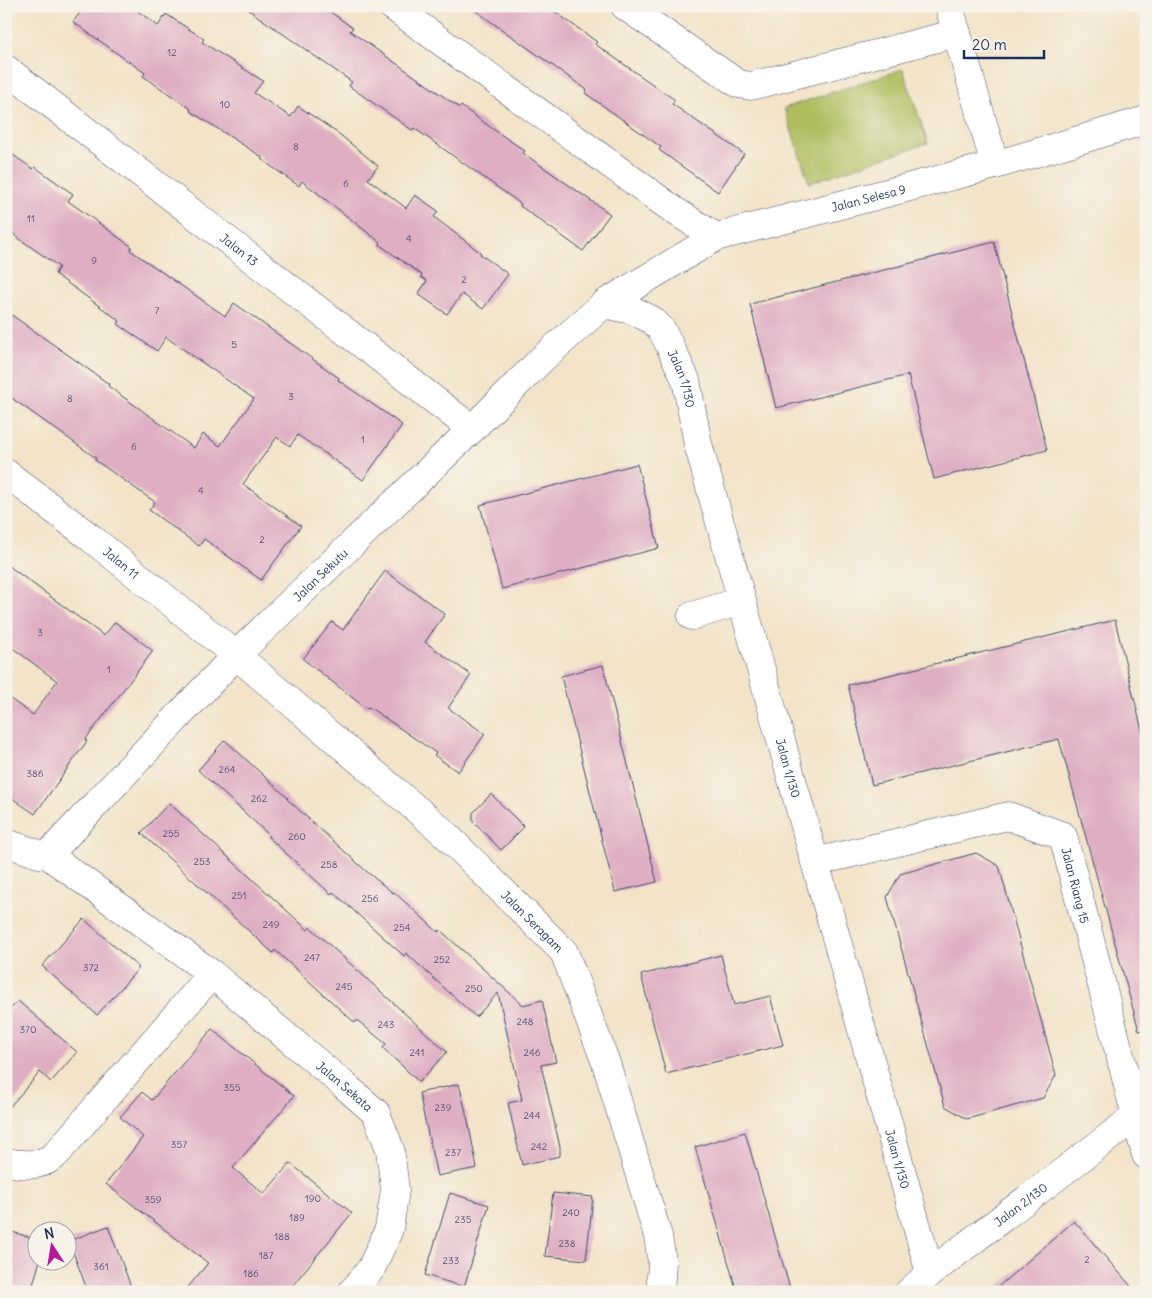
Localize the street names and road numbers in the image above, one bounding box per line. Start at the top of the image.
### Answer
street label: Jalan Selesa 9 [829,181,907,215]
street label: Jalan 13 [217,230,262,269]
street label: Jalan 1/130 [665,347,699,409]
street label: Jalan 11 [100,544,142,581]
street label: Jalan Sekutu [290,545,350,604]
street label: Jalan 1/130 [773,737,804,799]
street label: Jalan Riang 15 [1059,846,1093,925]
street label: Jalan Seragam [499,887,567,955]
street label: Jalan Sekata [314,1058,376,1114]
street label: Jalan 1/130 [883,1128,914,1190]
street label: Jalan 2/130 [991,1179,1050,1229]

